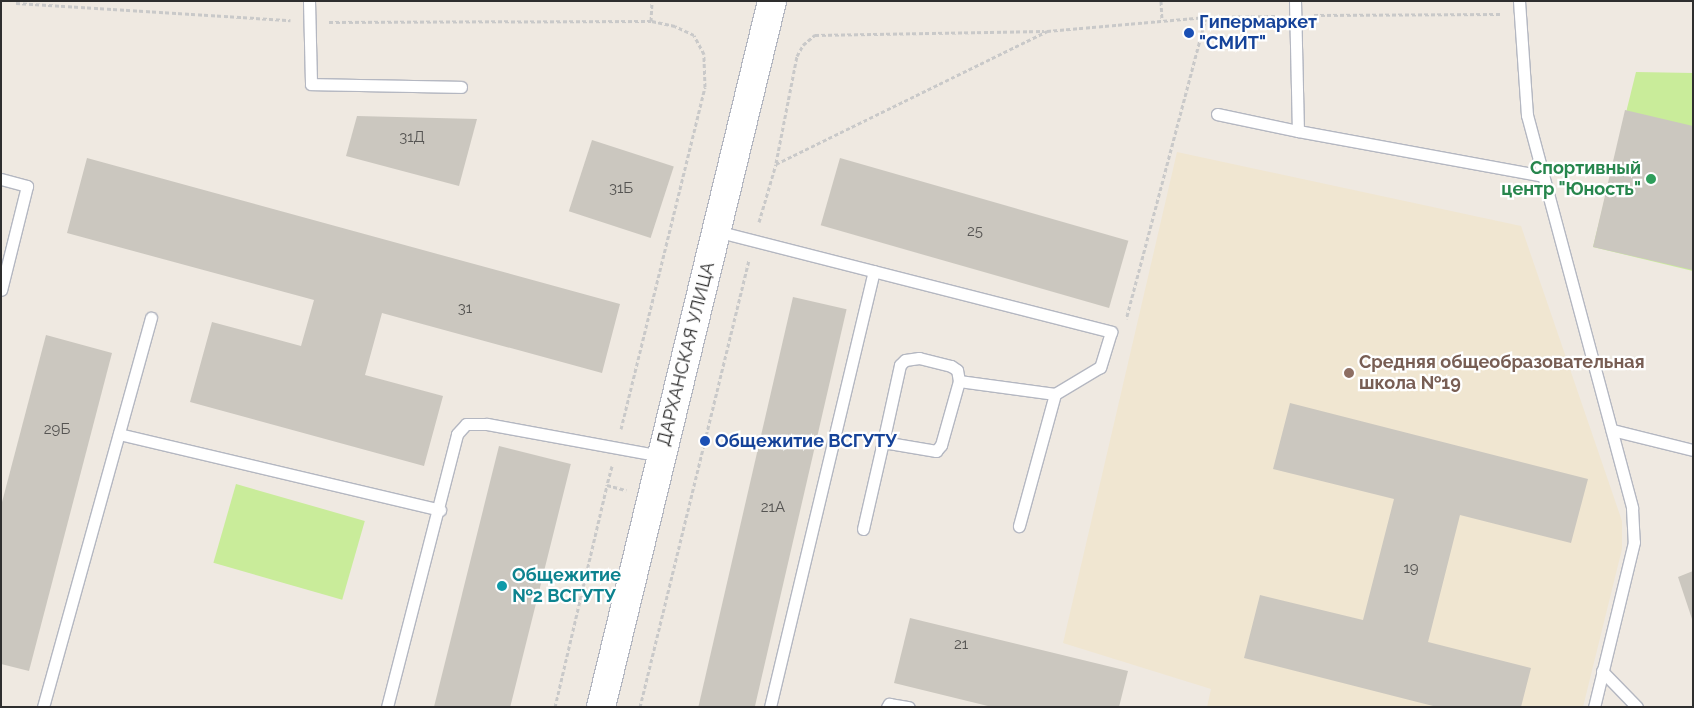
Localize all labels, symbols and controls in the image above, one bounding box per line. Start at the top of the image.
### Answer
place label: Гипермаркет "СМИТ" [1199,12,1317,54]
marker: Гипермаркет "СМИТ" [1183,27,1195,39]
house number: 31Д [399,129,425,147]
place label: Спортивный центр "Юность" [1501,158,1641,200]
marker: Спортивный центр "Юность" [1645,173,1657,185]
house number: 31Б [609,180,633,198]
house number: 25 [967,223,983,241]
street label: ДАРХАНСКАЯ УЛИЦА [653,260,719,448]
house number: 31 [458,300,472,318]
place label: Средняя общеобразовательная школа №19 [1359,352,1645,394]
marker: Средняя общеобразовательная школа №19 [1343,367,1355,379]
house number: 29Б [44,421,70,439]
place label: Общежитие ВСГУТУ [715,430,897,452]
marker: Общежитие ВСГУТУ [699,435,711,447]
house number: 21А [761,499,785,517]
house number: 19 [1403,560,1419,578]
place label: Общежитие №2 ВСГУТУ [512,565,621,608]
marker: Общежитие №2 ВСГУТУ [496,580,508,592]
house number: 21 [954,636,968,654]

